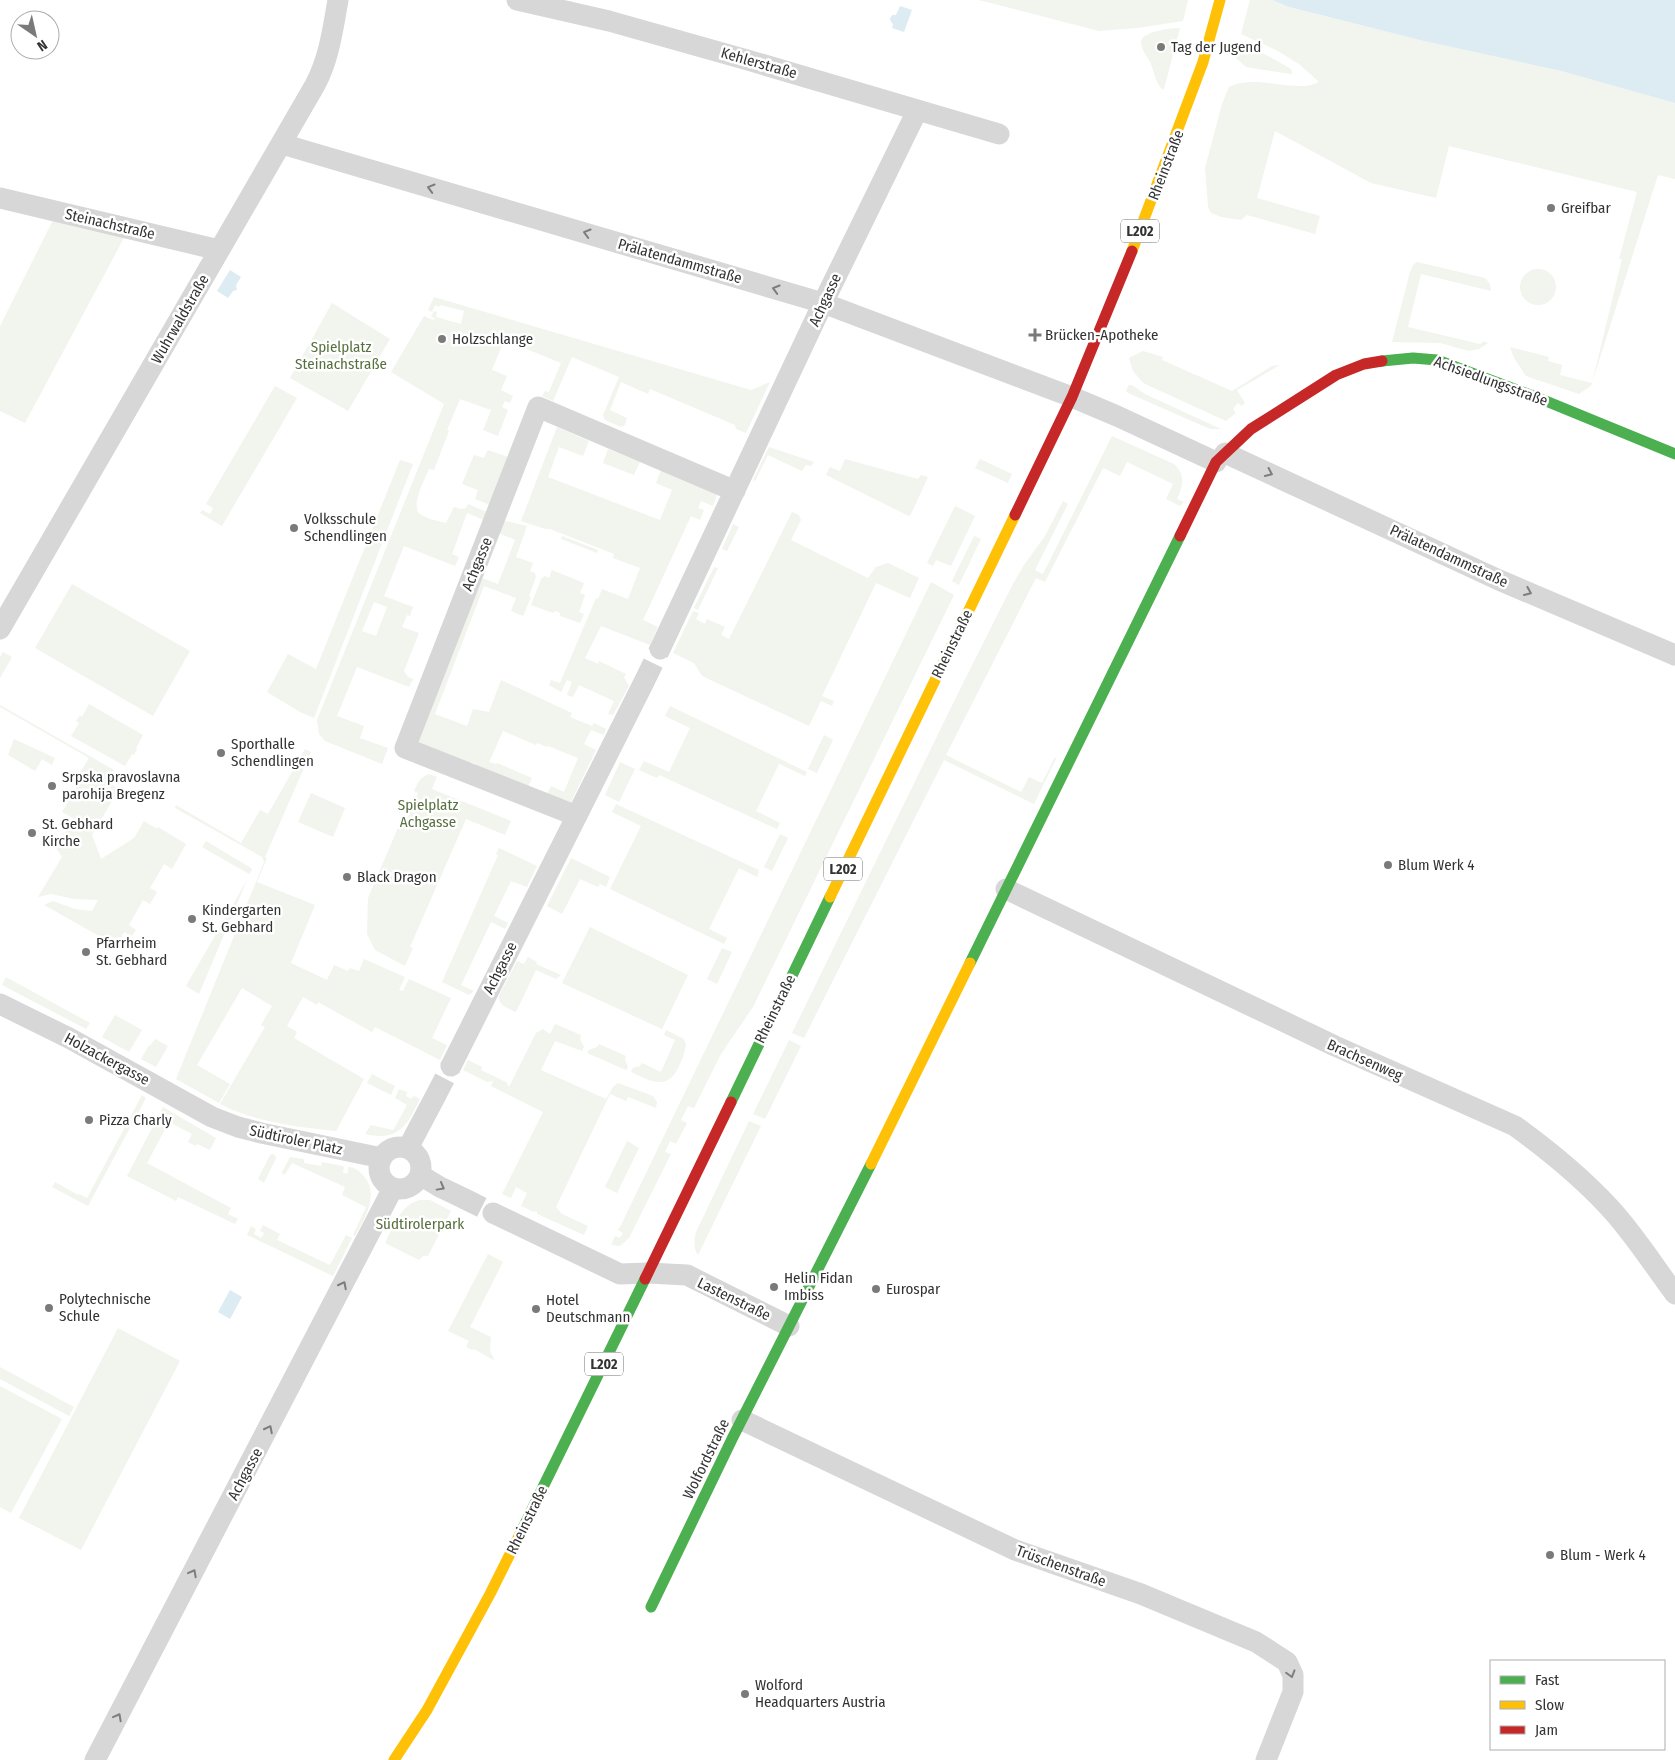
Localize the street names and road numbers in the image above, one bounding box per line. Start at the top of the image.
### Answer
street label: Kehlerstraße [719,44,799,82]
street label: Rheinstraße [1144,127,1188,203]
street label: Steinachstraße [63,205,157,243]
road number: L202 [1121,220,1159,242]
street label: Prälatendammstraße [616,235,744,287]
street label: Wuhrwaldstraße [147,271,213,367]
street label: Achgasse [805,271,845,329]
street label: Achsiedlungsstraße [1432,352,1550,410]
street label: Prälatendammstraße [1387,521,1511,591]
street label: Achgasse [458,535,496,593]
street label: Rheinstraße [928,607,976,681]
road number: L202 [824,858,862,881]
street label: Achgasse [479,939,521,997]
street label: Rheinstraße [751,972,799,1046]
street label: Holzackergasse [61,1029,153,1089]
street label: Brachsenweg [1324,1035,1406,1085]
street label: Südtiroler Platz [248,1121,344,1159]
street label: Lastenstraße [695,1274,773,1324]
road number: L202 [585,1352,623,1376]
street label: Wolfordstraße [679,1416,733,1502]
street label: Achgasse [224,1445,266,1503]
street label: Rheinstraße [503,1483,551,1557]
street label: Trüschenstraße [1014,1541,1108,1591]

